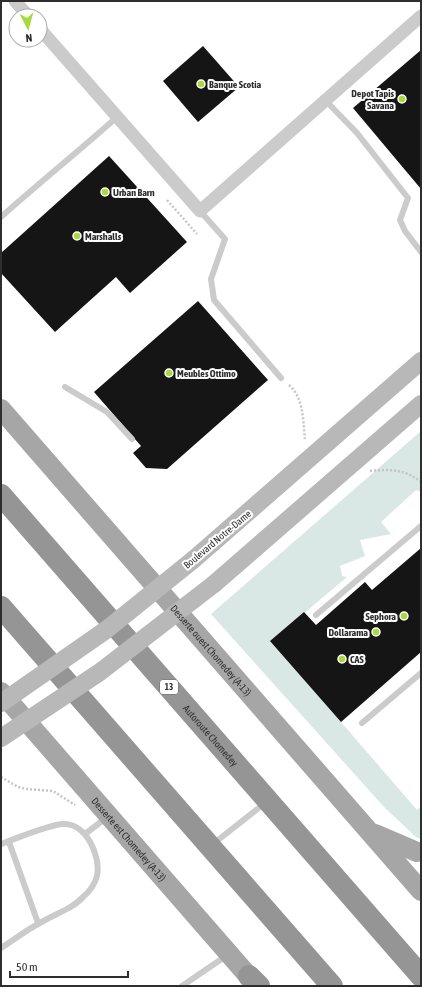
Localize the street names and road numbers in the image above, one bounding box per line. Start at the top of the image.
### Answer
street label: Boulevard Notre-Dame [181,508,254,571]
street label: Desserte ouest Chomedey (A-13) [168,602,254,698]
road number: 13 [160,680,178,694]
street label: Autoroute Chomedey [181,703,240,768]
street label: Desserte est Chomedey (A-13) [89,795,168,883]

